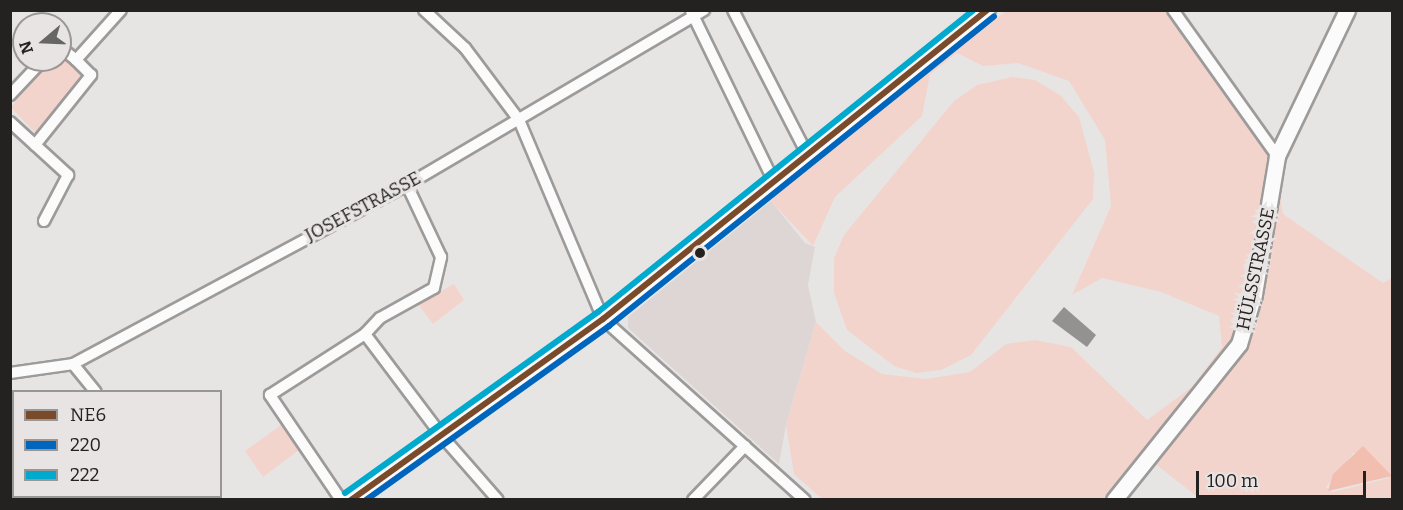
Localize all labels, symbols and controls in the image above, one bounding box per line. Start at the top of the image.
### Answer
north arrow [12,12,72,72]
text: N [15,38,37,56]
street label: JOSEFSTRASSE [302,168,424,246]
street label: HÜLSSTRASSE [1233,206,1279,332]
unlabelled marker [694,247,706,259]
legend [12,390,222,498]
text: NE6 [70,404,106,426]
text: 220 [70,434,101,456]
scale bar [1199,459,1368,497]
text: 222 [70,464,99,486]
text: 100 m [1207,470,1258,492]

